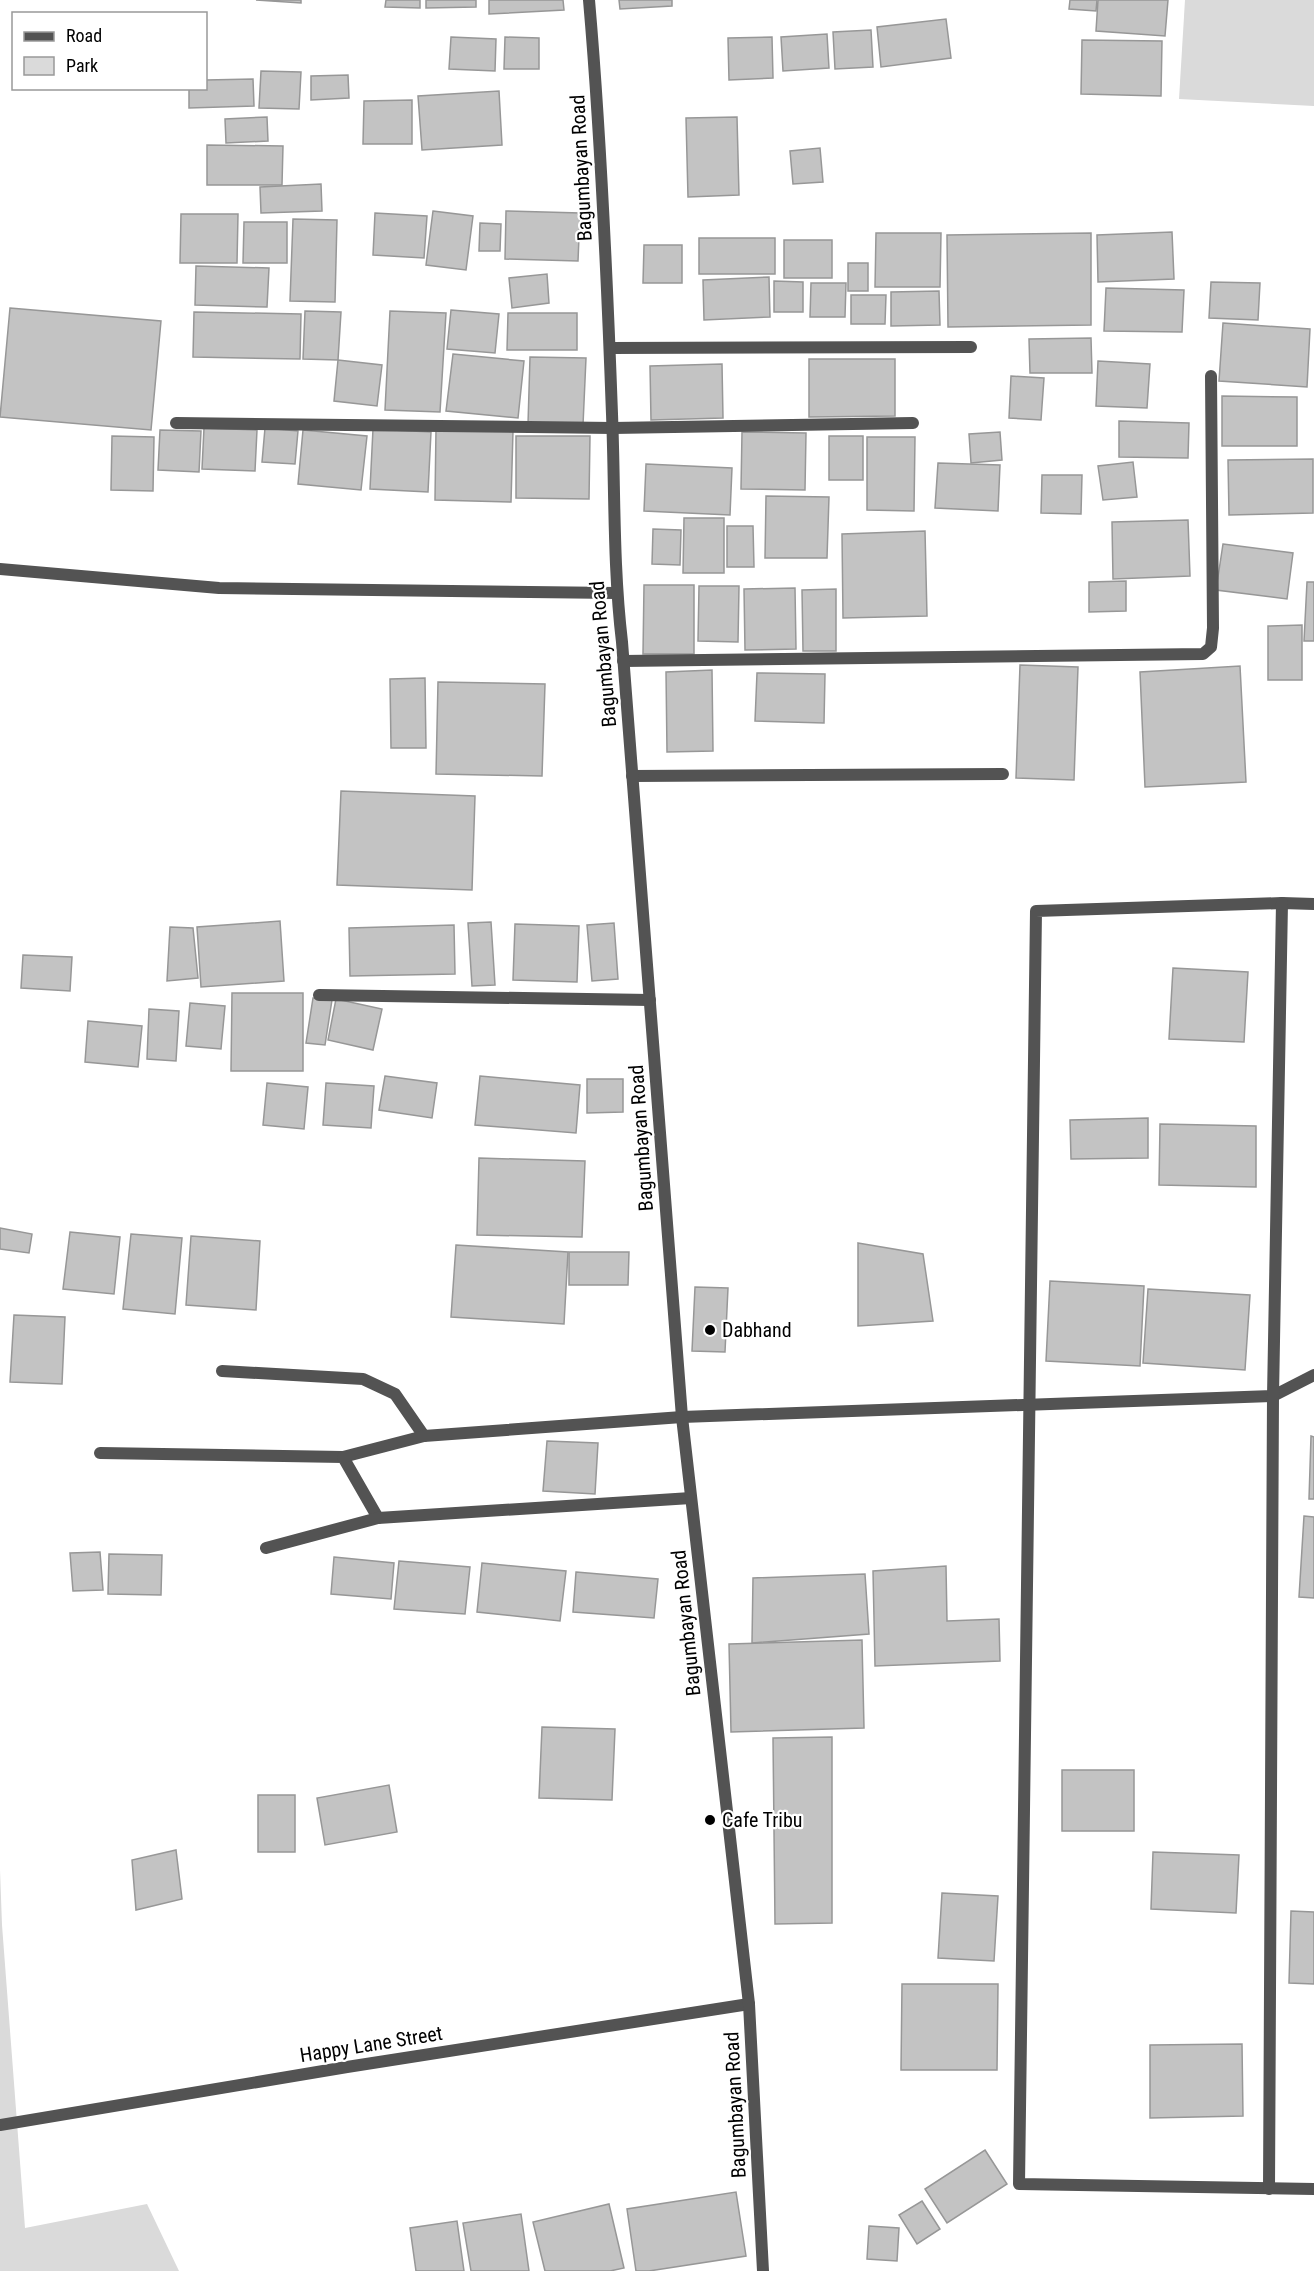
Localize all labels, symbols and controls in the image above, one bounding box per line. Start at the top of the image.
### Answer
legend [12,12,207,90]
text: Road [66,25,102,46]
text: Park [66,55,98,76]
street label: Bagumbayan Road [565,94,597,242]
street label: Bagumbayan Road [585,580,621,728]
street label: Bagumbayan Road [624,1064,658,1212]
place label: Dabhand [722,1318,792,1342]
marker: Dabhand [703,1323,717,1337]
street label: Bagumbayan Road [666,1549,706,1697]
place label: Cafe Tribu [722,1808,802,1832]
marker: Cafe Tribu [703,1813,717,1827]
street label: Happy Lane Street [298,2021,444,2067]
street label: Bagumbayan Road [719,2031,751,2179]

